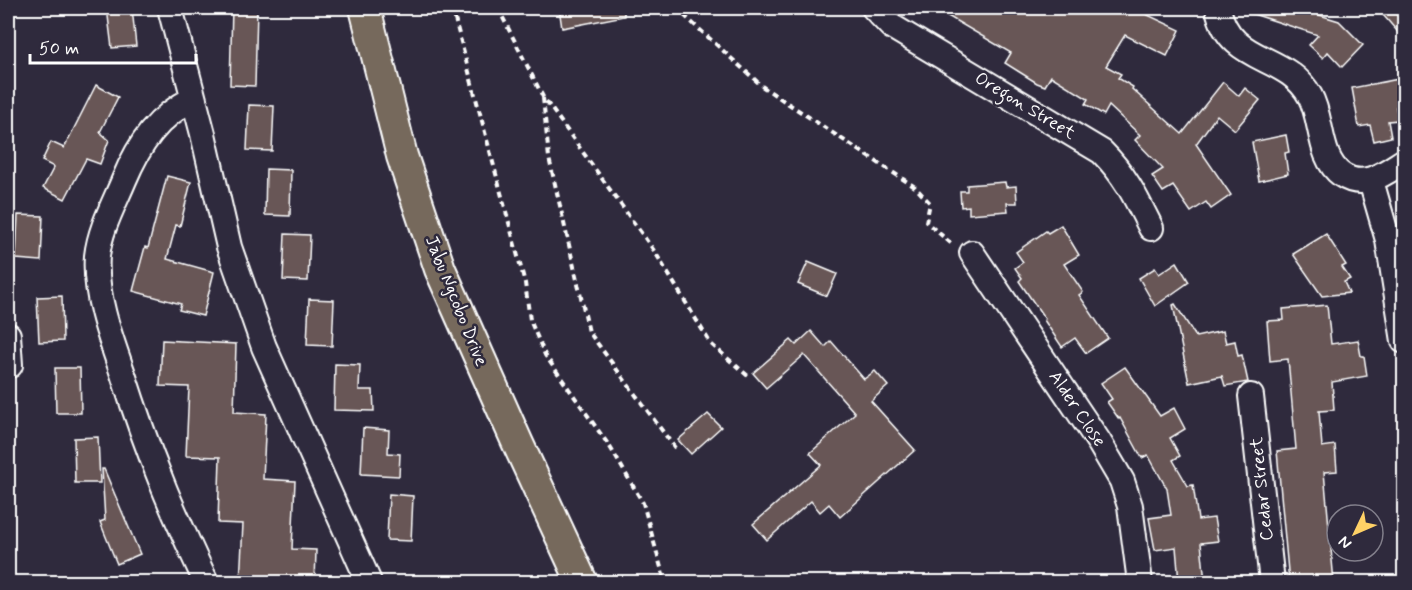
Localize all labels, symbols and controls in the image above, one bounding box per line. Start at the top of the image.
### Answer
scale bar [30,27,196,65]
text: 50 m [39,37,79,61]
street label: Oregon Street [969,66,1080,147]
street label: Jabu Ngcobo Drive [419,232,493,370]
street label: Alder Close [1043,366,1111,452]
street label: Cedar Street [1245,435,1279,542]
north arrow [1325,503,1385,563]
text: N [1334,531,1357,554]

